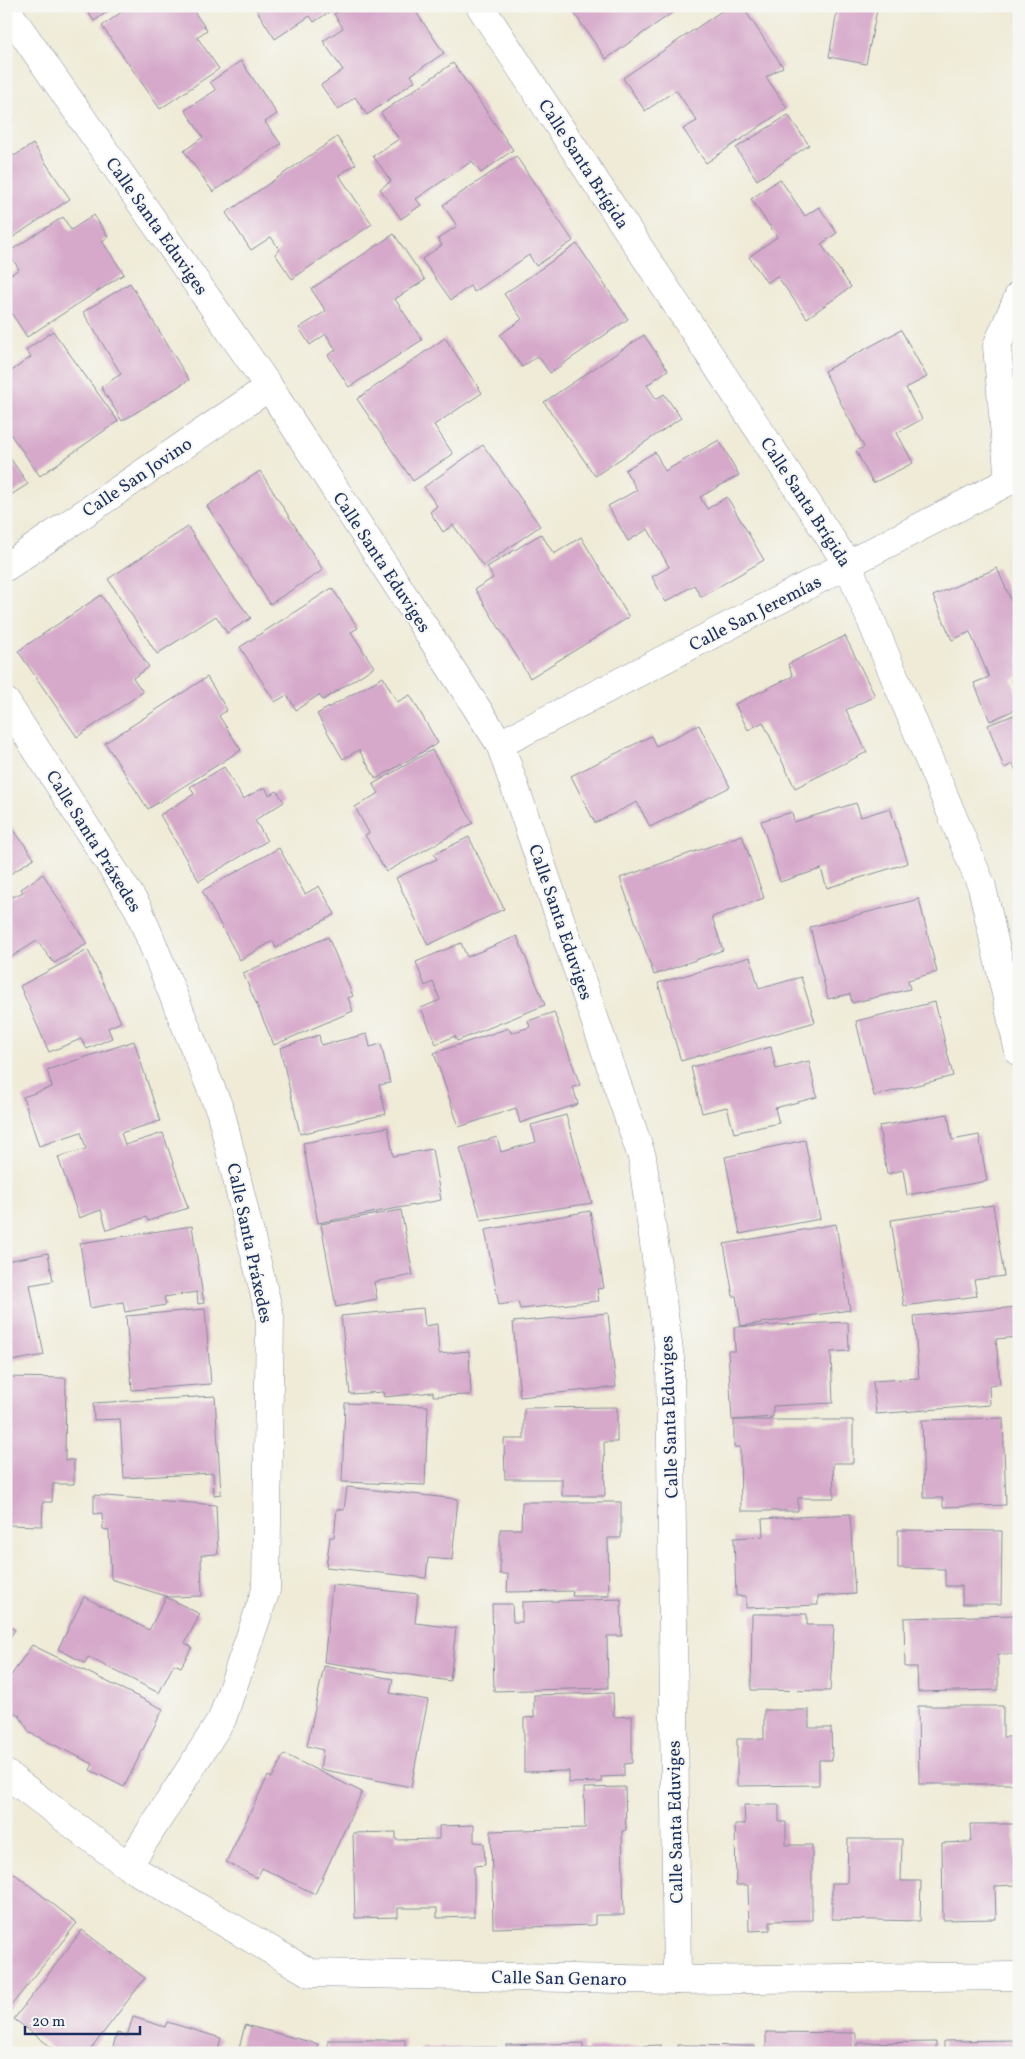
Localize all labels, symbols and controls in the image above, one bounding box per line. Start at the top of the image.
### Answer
street label: Calle Santa Brígida [531,95,634,235]
street label: Calle Santa Eduviges [99,153,213,301]
street label: Calle San Jovino [78,432,198,524]
street label: Calle Santa Brígida [753,433,856,573]
street label: Calle Santa Eduviges [326,488,436,638]
street label: Calle San Jeremías [685,570,826,658]
street label: Calle Santa Práxedes [39,766,146,917]
street label: Calle Santa Eduviges [521,841,598,1004]
street label: Calle Santa Práxedes [219,1161,278,1326]
street label: Calle Santa Eduviges [655,1335,686,1499]
street label: Calle Santa Eduviges [663,1740,690,1904]
street label: Calle San Genaro [491,1966,627,1993]
scale bar [25,2004,140,2036]
text: 20 m [32,2012,65,2033]

